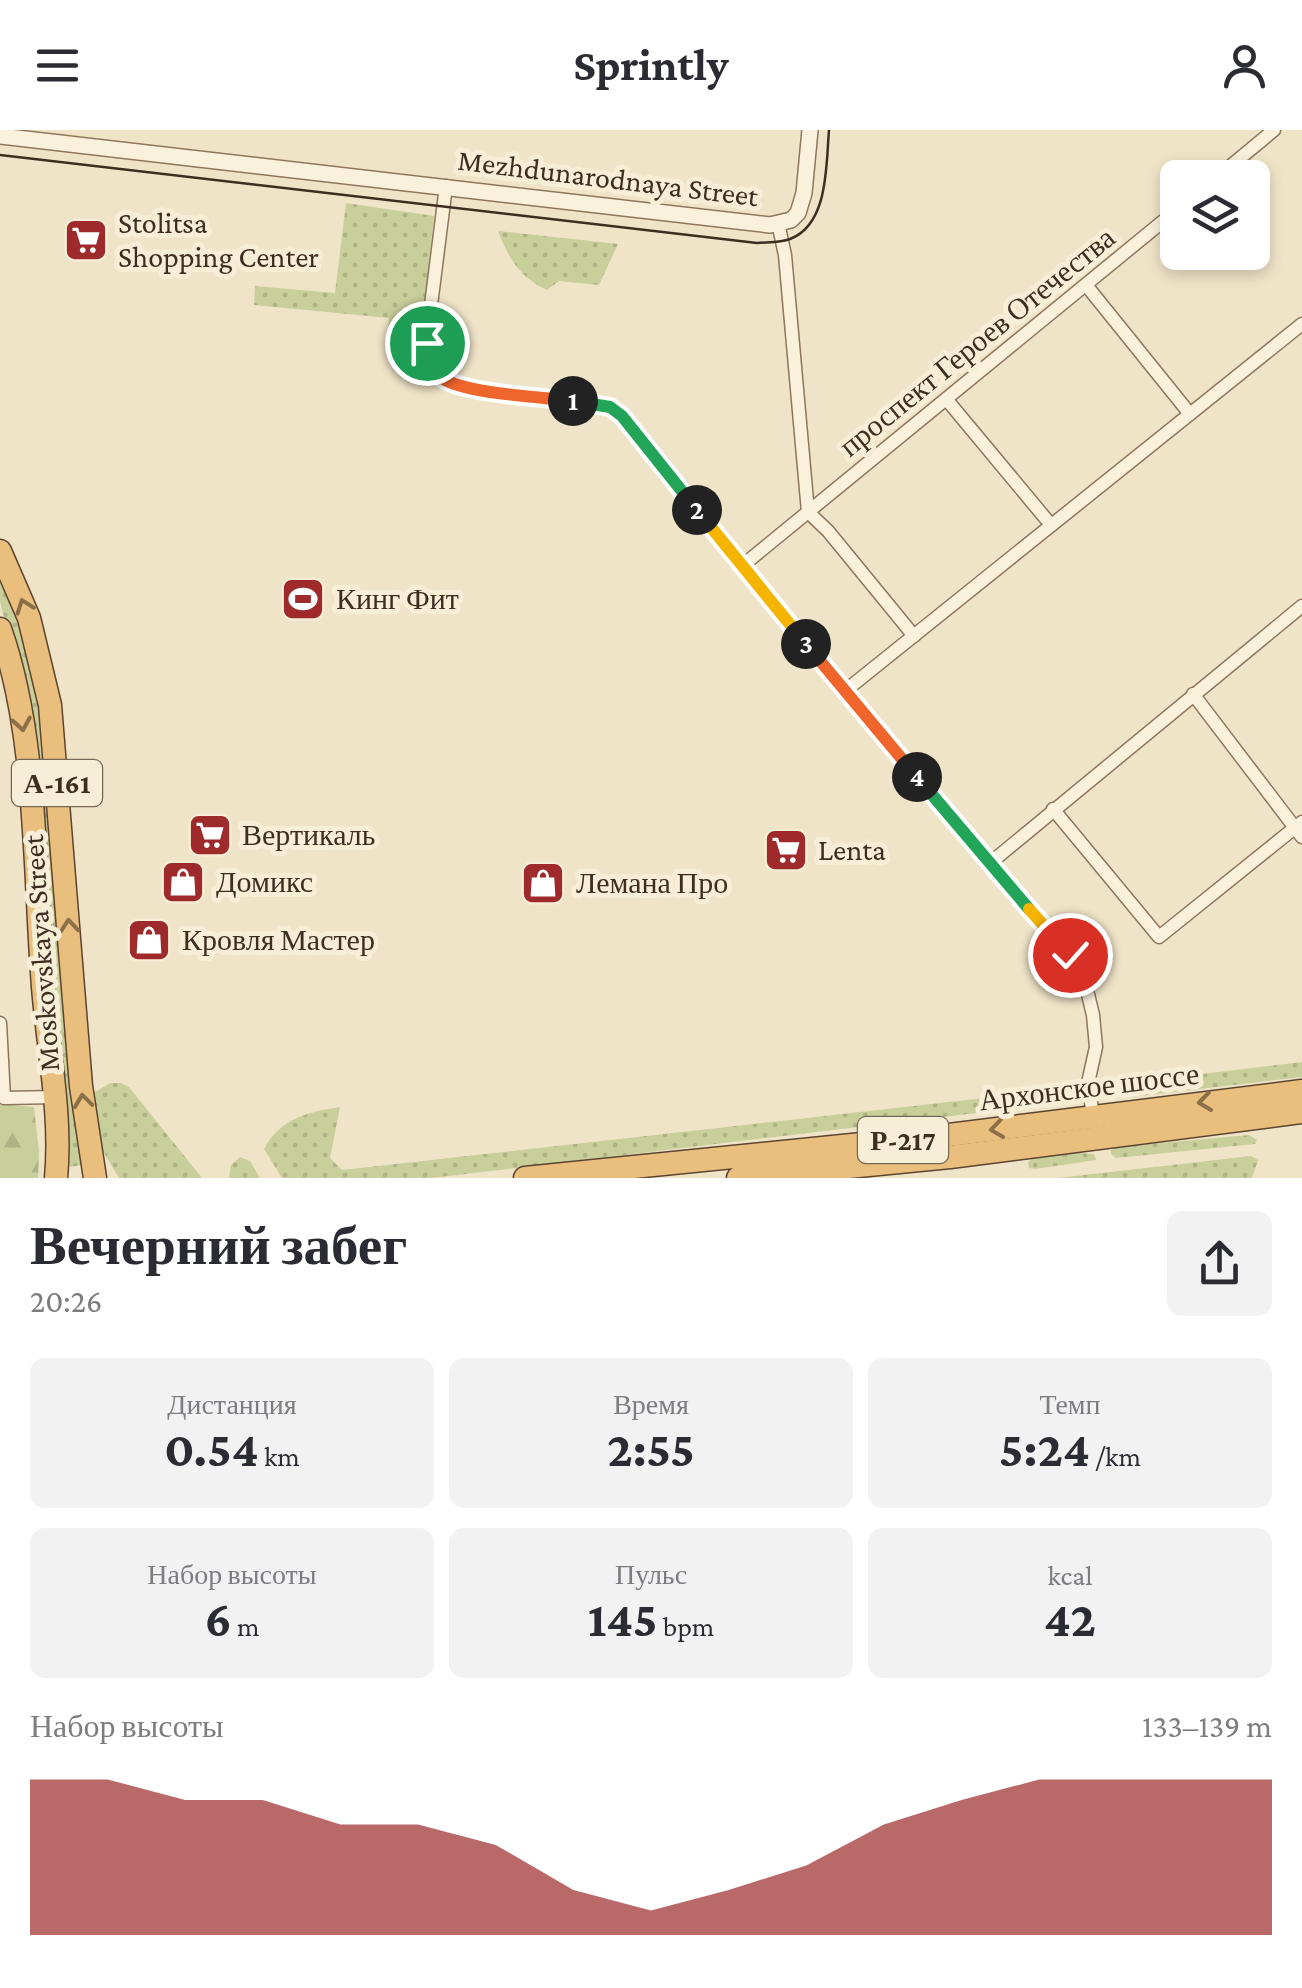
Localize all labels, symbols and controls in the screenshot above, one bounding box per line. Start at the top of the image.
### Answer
icon: menu [30,38,85,93]
icon: person [1217,38,1272,93]
text: Sprintly [573,40,729,90]
street label: Mezhdunarodnaya Street [456,143,761,213]
map controls [1160,160,1270,270]
button: layers [1160,160,1270,270]
place label: Stolitsa Shopping Center [118,206,319,274]
supermarket icon: Stolitsa Shopping Center [63,217,109,263]
street label: проспект Героев Отечества [833,220,1121,463]
pin [385,301,470,386]
icon: arrive [400,316,455,371]
pin: 1 [548,376,598,426]
text: 1 [568,385,578,416]
pin: 2 [672,485,722,535]
text: 2 [690,494,704,525]
sports icon: Кинг Фит [280,576,326,622]
place label: Кинг Фит [336,582,459,615]
one-way arrow [15,598,36,615]
pin: 3 [781,619,831,669]
text: 3 [799,628,813,659]
one-way arrow [11,716,32,732]
pin: 4 [892,752,942,802]
road number: А-161 [12,760,102,806]
text: 4 [909,761,925,792]
supermarket icon: Вертикаль [187,812,233,858]
place label: Вертикаль [242,818,375,851]
supermarket icon: Lenta [763,827,809,873]
street label: Moskovskaya Street [16,832,66,1073]
place label: Lenta [818,833,886,866]
shop icon: Домикс [160,859,206,905]
shop icon: Лемана Про [520,860,566,906]
place label: Домикс [216,865,313,898]
place label: Лемана Про [576,866,728,899]
pin [1028,913,1113,998]
shop icon: Кровля Мастер [126,917,172,963]
one-way arrow [58,918,80,934]
place label: Кровля Мастер [182,923,375,956]
icon: check [1043,928,1098,983]
street label: Архонское шоссе [977,1057,1201,1116]
one-way arrow [1197,1091,1213,1112]
one-way arrow [73,1093,94,1109]
road number: Р-217 [858,1117,948,1163]
one-way arrow [988,1117,1005,1138]
button: share [1167,1211,1272,1316]
text: Вечерний забег [30,1215,407,1276]
text: 20:26 [30,1283,102,1319]
text: Дистанция [167,1389,297,1420]
text: Время [613,1389,689,1420]
text: Темп [1039,1389,1101,1420]
text: 0.54 [164,1421,259,1477]
text: 2:55 [607,1421,695,1477]
text: 5:24 [999,1421,1090,1477]
text: km [259,1441,300,1472]
text: /km [1090,1441,1141,1472]
text: Набор высоты [147,1559,317,1590]
text: Пульс [615,1559,687,1590]
text: kcal [1047,1560,1093,1591]
text: 6 [204,1591,232,1647]
text: 145 [588,1591,658,1647]
text: 42 [1044,1591,1096,1647]
text: m [232,1611,260,1642]
text: bpm [658,1611,714,1642]
text: Набор высоты [30,1708,223,1744]
text: 133–139 m [1142,1708,1272,1744]

